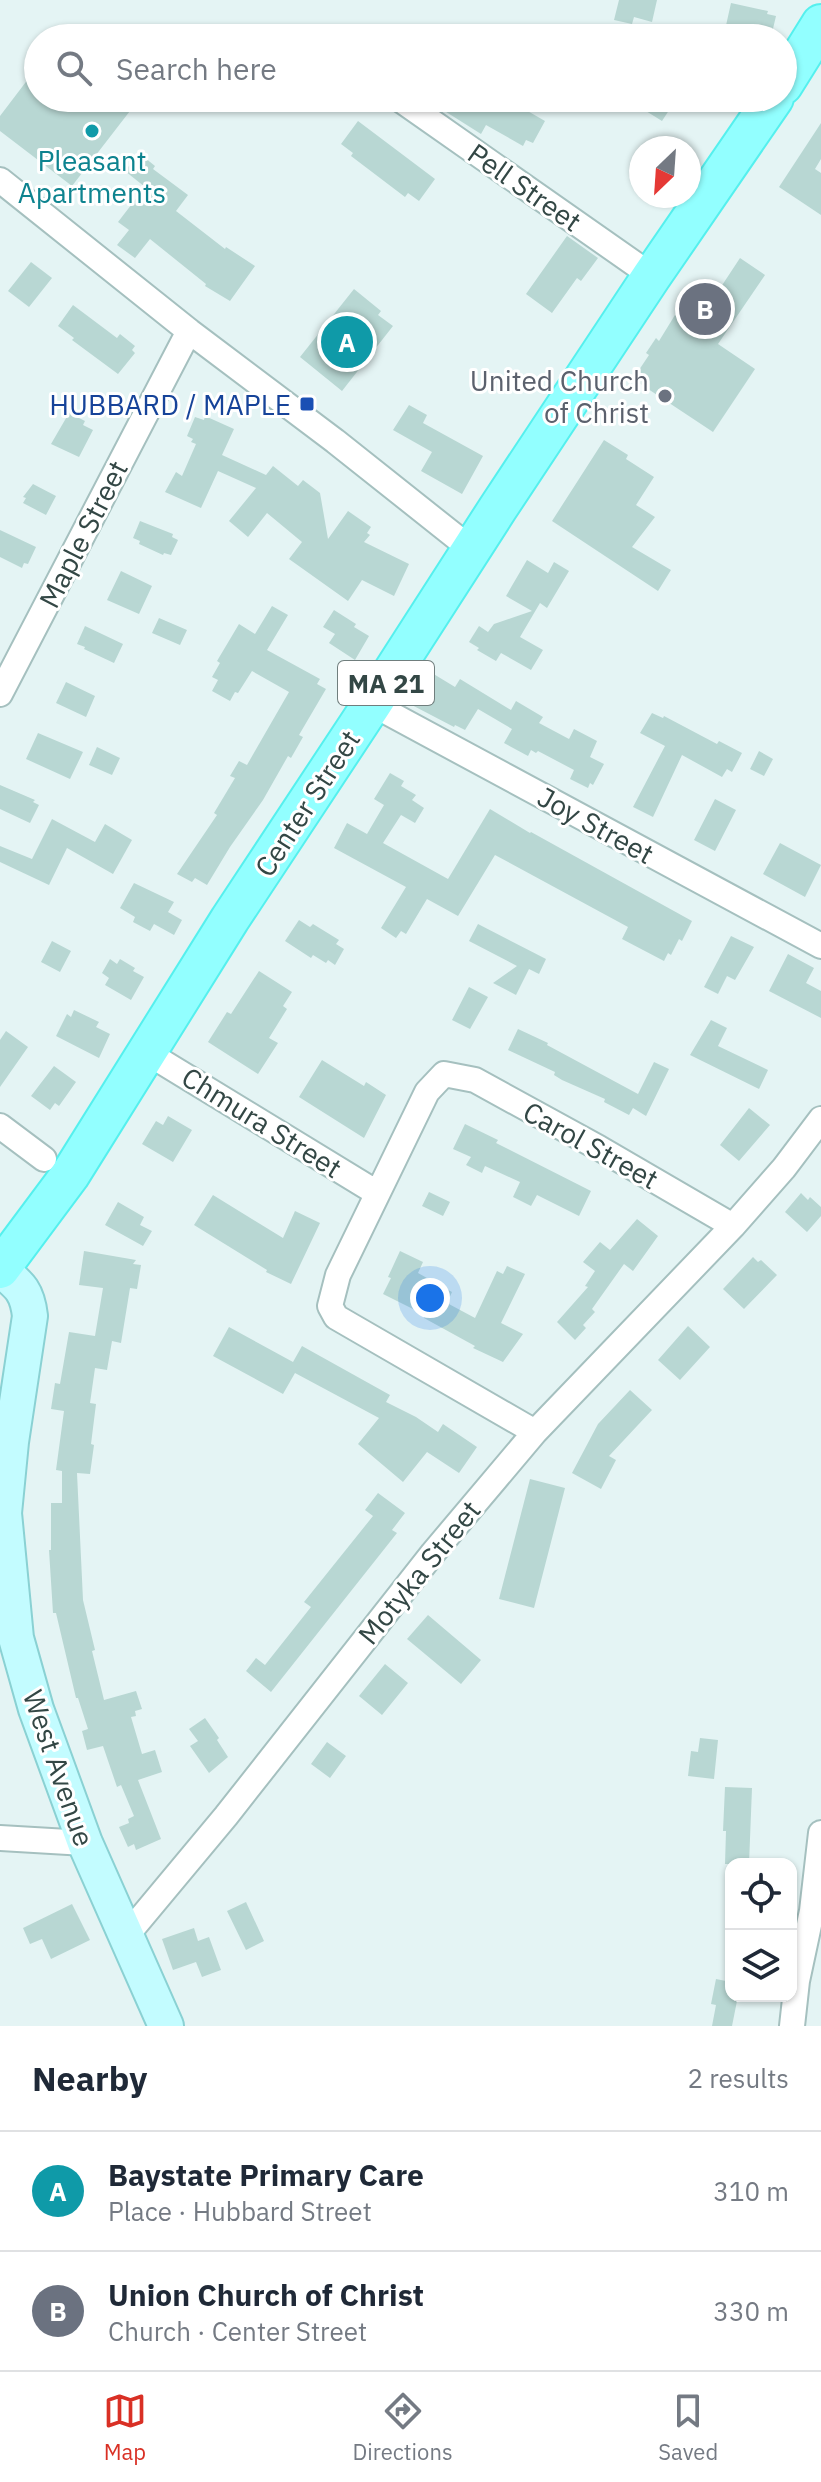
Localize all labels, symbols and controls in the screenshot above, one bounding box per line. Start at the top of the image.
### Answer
search box [24,24,797,112]
icon: search [52,46,96,90]
text: Search here [116,49,277,88]
marker: Pleasant Apartments [83,122,101,140]
street label: Pell Street [461,134,589,240]
north arrow [629,136,701,208]
place label: Pleasant Apartments [18,142,166,211]
pin: B [679,279,731,339]
pin: A [321,312,373,372]
place label: United Church of Christ [470,362,649,431]
place label: HUBBARD / MAPLE [49,386,291,423]
marker: United Church of Christ [656,387,674,405]
marker: HUBBARD / MAPLE [298,395,316,413]
street label: Maple Street [30,454,136,614]
road number: MA 21 [338,661,434,705]
street label: Center Street [246,723,368,883]
street label: Joy Street [531,778,661,872]
street label: Chmura Street [175,1058,349,1186]
street label: Carol Street [517,1093,665,1197]
your location [410,1278,450,1318]
street label: Motyka Street [349,1492,489,1652]
street label: West Avenue [15,1685,103,1851]
map controls [725,1858,797,2002]
button: locate [725,1858,797,1930]
button: layers [725,1930,797,2002]
text: Nearby [32,2056,147,2100]
text: 2 results [687,2061,789,2095]
text: Baystate Primary Care [108,2155,424,2194]
text: A [49,2174,67,2208]
text: 310 m [713,2174,789,2208]
text: Place · Hubbard Street [108,2194,372,2228]
text: Union Church of Christ [108,2275,424,2314]
text: B [49,2294,67,2328]
text: 330 m [713,2294,789,2328]
text: Church · Center Street [108,2314,367,2348]
tab: Map [103,2389,147,2466]
tab: Directions [353,2389,453,2466]
tab: Saved [658,2389,718,2466]

